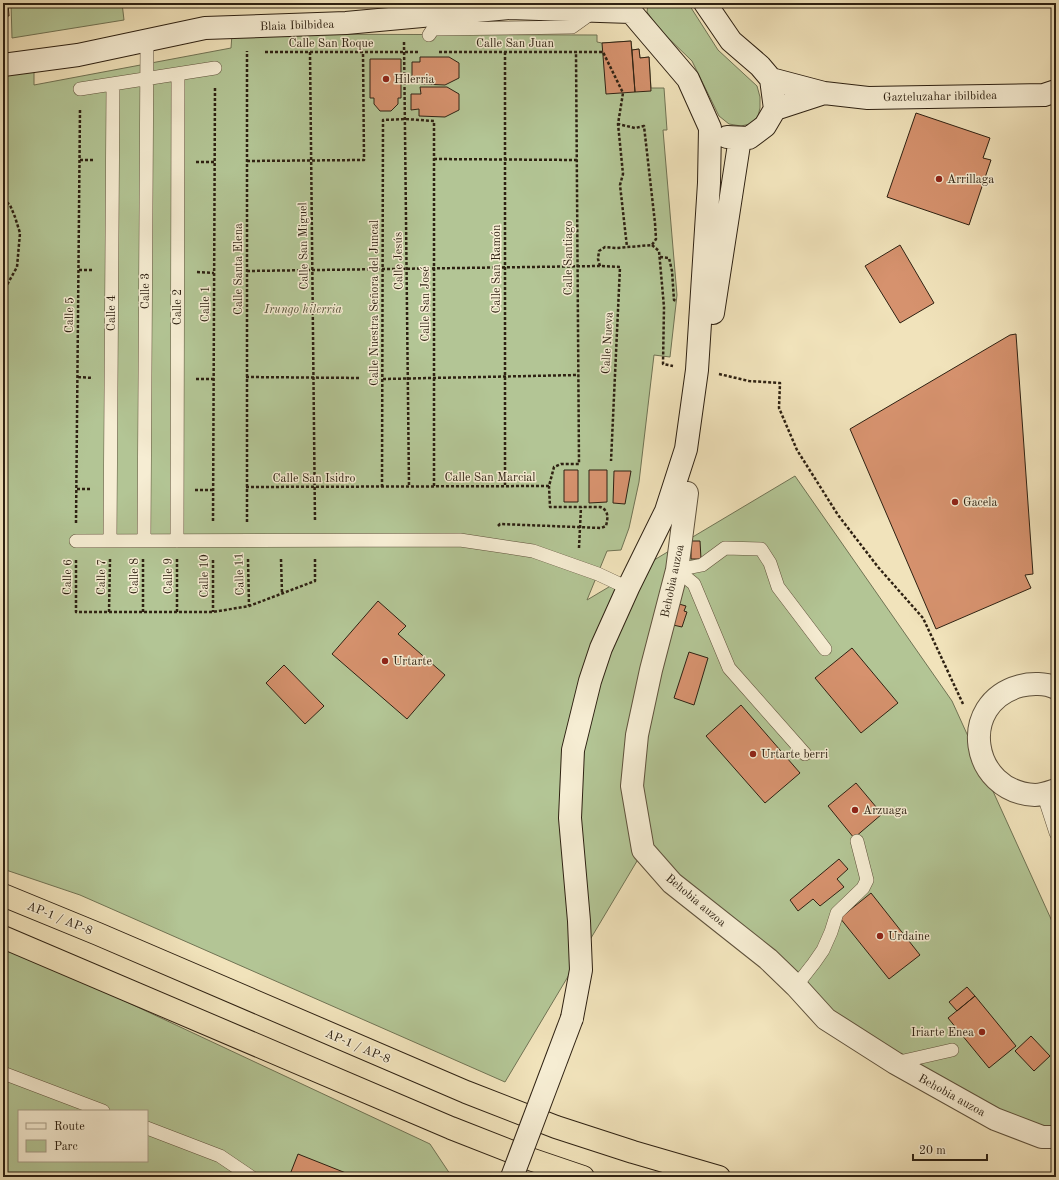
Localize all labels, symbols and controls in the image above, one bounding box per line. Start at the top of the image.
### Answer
street label: Blaia Ibilbidea [260,19,334,33]
street label: Calle San Roque [288,38,374,50]
street label: Calle San Juan [476,38,554,50]
marker: Hilerria [381,74,391,84]
place label: Hilerria [394,74,435,86]
street label: Gazteluzahar ibilbidea [883,90,997,104]
marker: Arrillaga [934,174,944,184]
place label: Arrillaga [947,174,994,186]
street label: Calle San Miguel [297,202,311,290]
street label: Calle Nuestra Señora del Juncal [369,220,381,386]
street label: Calle Santiago [563,220,575,295]
street label: Calle Santa Elena [233,223,245,315]
street label: Calle San Ramón [491,224,503,314]
street label: Calle Jesús [392,232,406,290]
street label: Calle San José [420,266,432,342]
street label: Calle 3 [140,273,152,309]
street label: Calle 1 [200,286,212,322]
street label: Calle 2 [172,289,184,325]
street label: Calle 4 [106,295,118,331]
street label: Calle 5 [63,297,76,333]
park label: Irungo hilerria [263,304,342,316]
street label: Calle Nueva [600,312,616,375]
street label: Calle San Marcial [444,472,536,484]
street label: Calle San Isidro [273,473,355,485]
marker: Gacela [950,497,960,507]
place label: Gacela [963,497,998,509]
street label: Behobia auzoa [659,543,687,619]
street label: Calle 11 [233,552,247,596]
street label: Calle 10 [199,554,211,598]
street label: Calle 8 [129,558,141,594]
street label: Calle 9 [163,558,175,594]
street label: Calle 6 [62,559,74,595]
street label: Calle 7 [96,559,108,595]
marker: Urtarte [380,656,390,666]
place label: Urtarte [393,656,433,668]
marker: Urtarte berri [748,749,758,759]
place label: Urtarte berri [761,749,828,761]
marker: Arzuaga [850,805,860,815]
place label: Arzuaga [863,805,907,817]
street label: Behobia auzoa [663,872,728,929]
street label: AP-1 / AP-8 [25,900,94,938]
marker: Urdaine [875,931,885,941]
place label: Urdaine [888,931,930,943]
place label: Iriarte Enea [911,1027,974,1039]
marker: Iriarte Enea [977,1027,987,1037]
street label: AP-1 / AP-8 [323,1028,392,1066]
street label: Behobia auzoa [916,1073,987,1119]
legend [18,1110,148,1162]
text: Route [54,1121,85,1133]
scale bar [913,1136,987,1162]
text: Parc [54,1141,78,1153]
text: 20 m [919,1145,946,1157]

